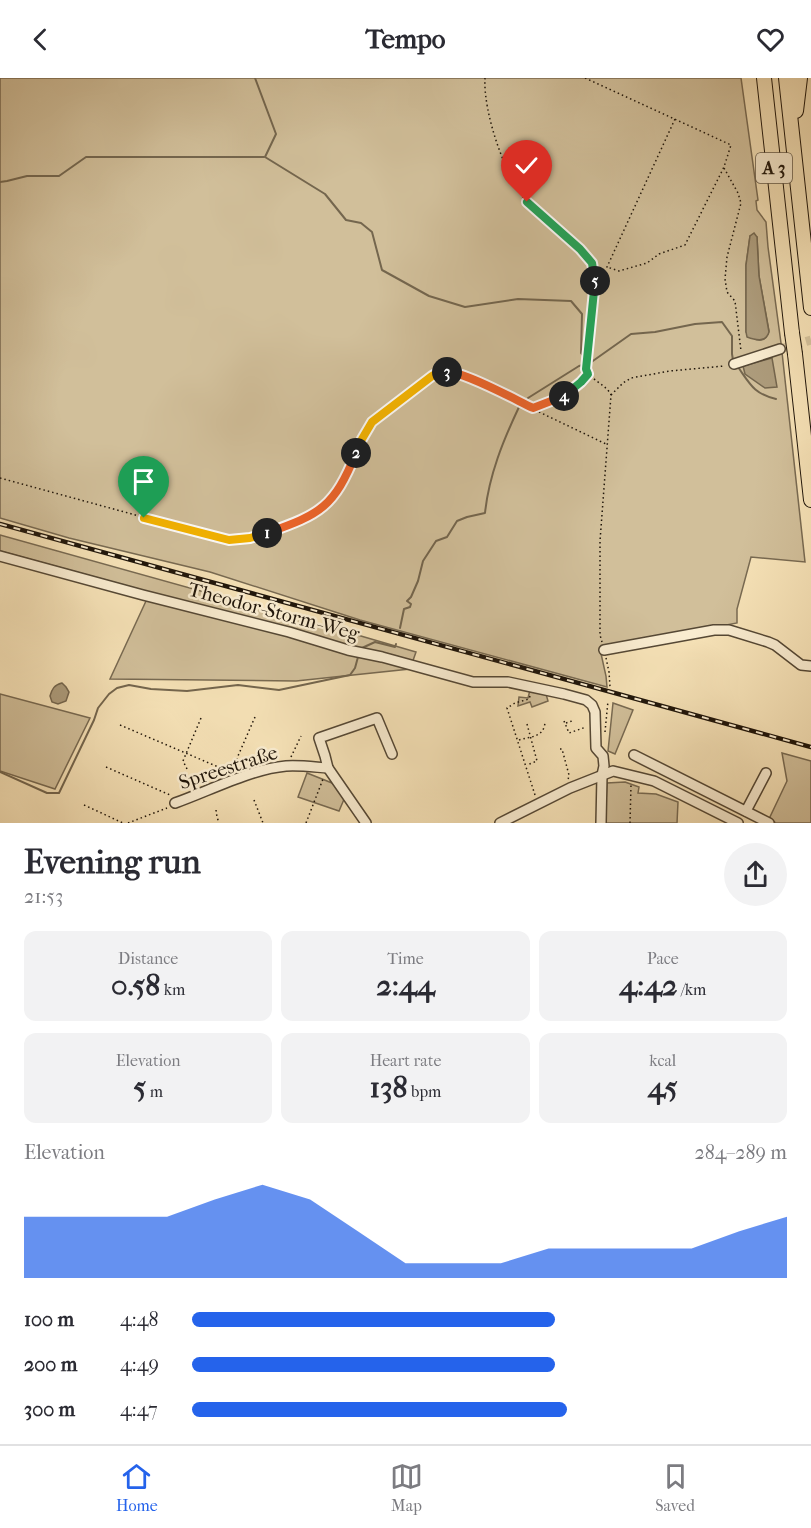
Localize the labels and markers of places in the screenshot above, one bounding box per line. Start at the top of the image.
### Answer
pin [501,140,552,202]
pin: 5 [580,266,610,296]
pin: 3 [432,357,462,387]
pin: 4 [549,381,579,411]
pin: 2 [341,438,371,468]
pin [118,456,169,518]
pin: 1 [252,518,282,548]

